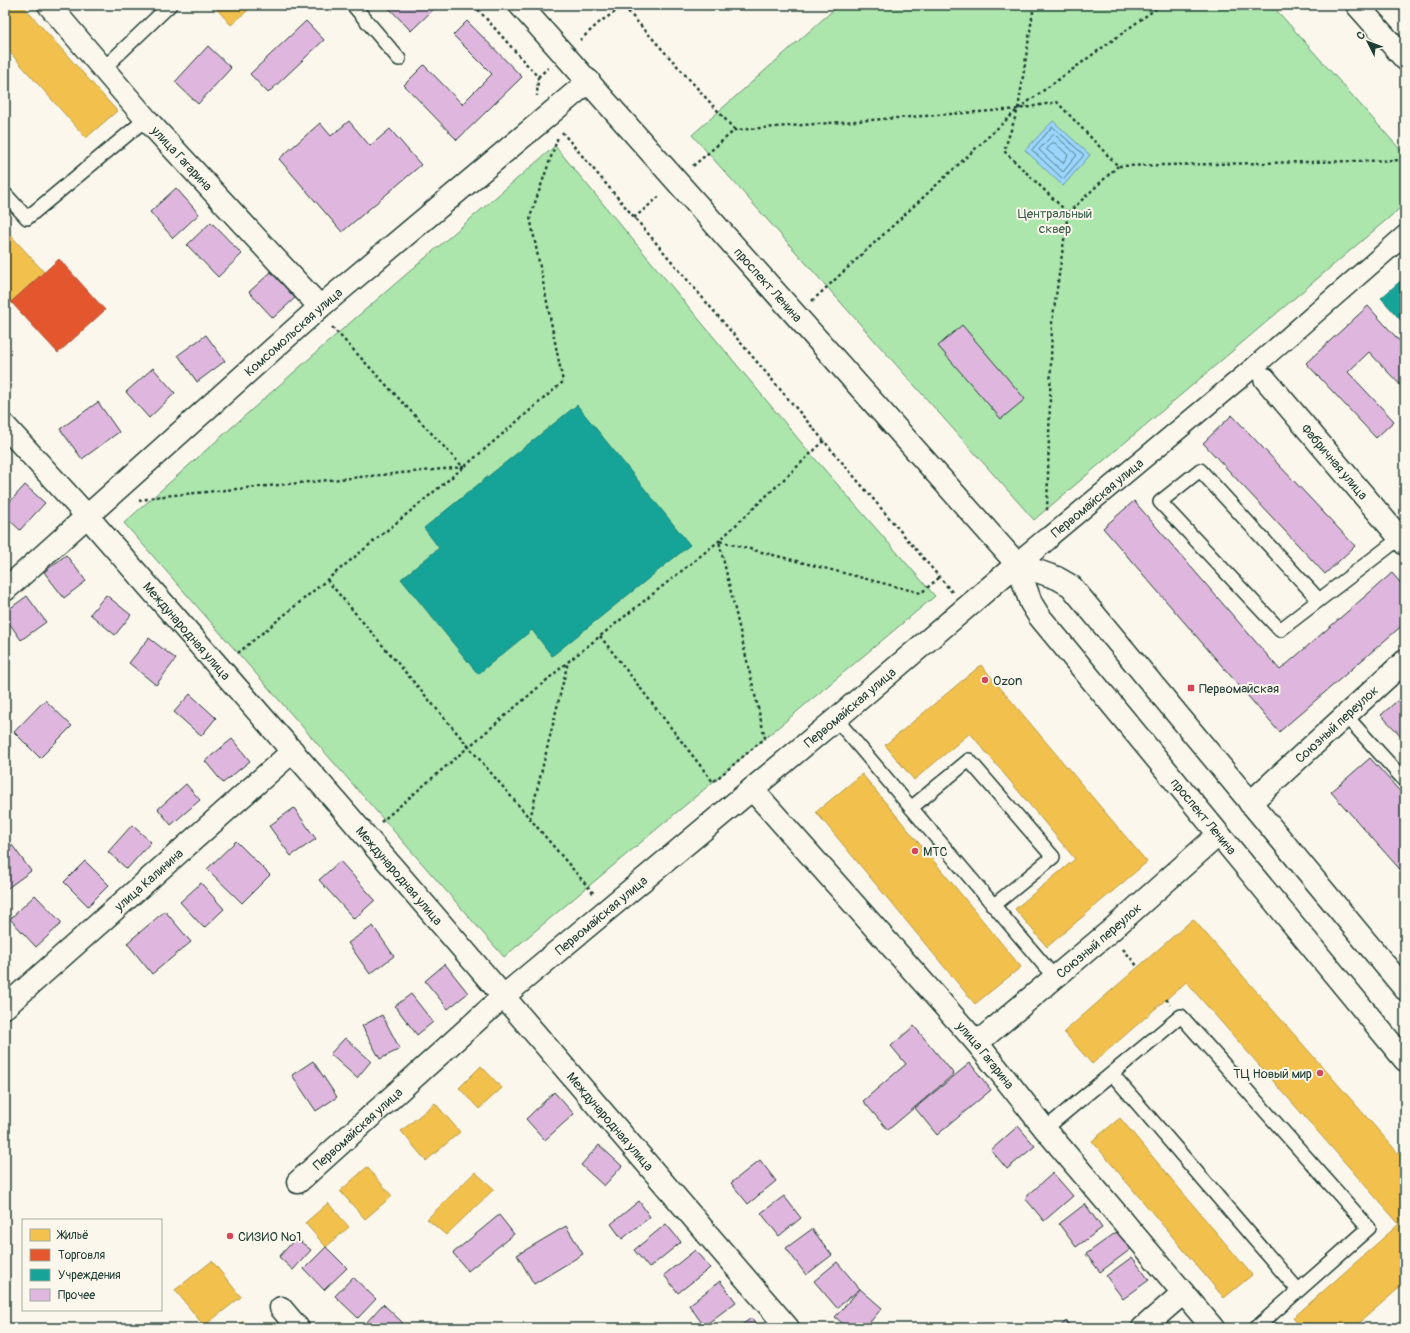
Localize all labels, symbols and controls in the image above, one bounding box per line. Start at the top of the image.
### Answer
north arrow [1348,22,1388,62]
text: С [1354,29,1368,43]
street label: улица Гагарина [147,122,215,195]
park label: Центральный сквер [1018,206,1092,237]
street label: проспект Ленина [730,245,805,326]
street label: Комсомольская улица [241,285,346,380]
street label: Фабричная улица [1298,421,1371,503]
street label: Первомайская улица [1048,455,1147,541]
street label: Международная улица [139,579,233,684]
street label: Первомайская улица [801,664,899,751]
place label: Ozon [993,673,1022,689]
marker: Ozon [980,675,990,685]
place label: Первомайская [1199,681,1279,697]
street label: Союзный переулок [1292,682,1382,767]
marker: Первомайская [1186,683,1196,693]
street label: проспект Ленина [1167,775,1239,858]
street label: Международная улица [352,823,446,929]
place label: МТС [923,844,948,860]
street label: улица Калинина [111,846,187,915]
marker: МТС [910,846,920,856]
street label: Первомайская улица [552,873,651,959]
street label: Союзный переулок [1053,900,1145,982]
street label: улица Гагарина [952,1018,1017,1092]
place label: ТЦ Новый мир [1233,1066,1312,1082]
marker: ТЦ Новый мир [1315,1068,1325,1078]
street label: Международная улица [563,1069,657,1174]
street label: Первомайская улица [310,1085,406,1174]
legend [22,1219,162,1311]
text: Жильё [56,1228,89,1243]
place label: СИЗИО №1 [238,1229,301,1245]
marker: СИЗИО №1 [225,1231,235,1241]
text: Торговля [58,1248,106,1263]
text: Учреждения [58,1268,121,1283]
text: Прочее [58,1288,95,1303]

